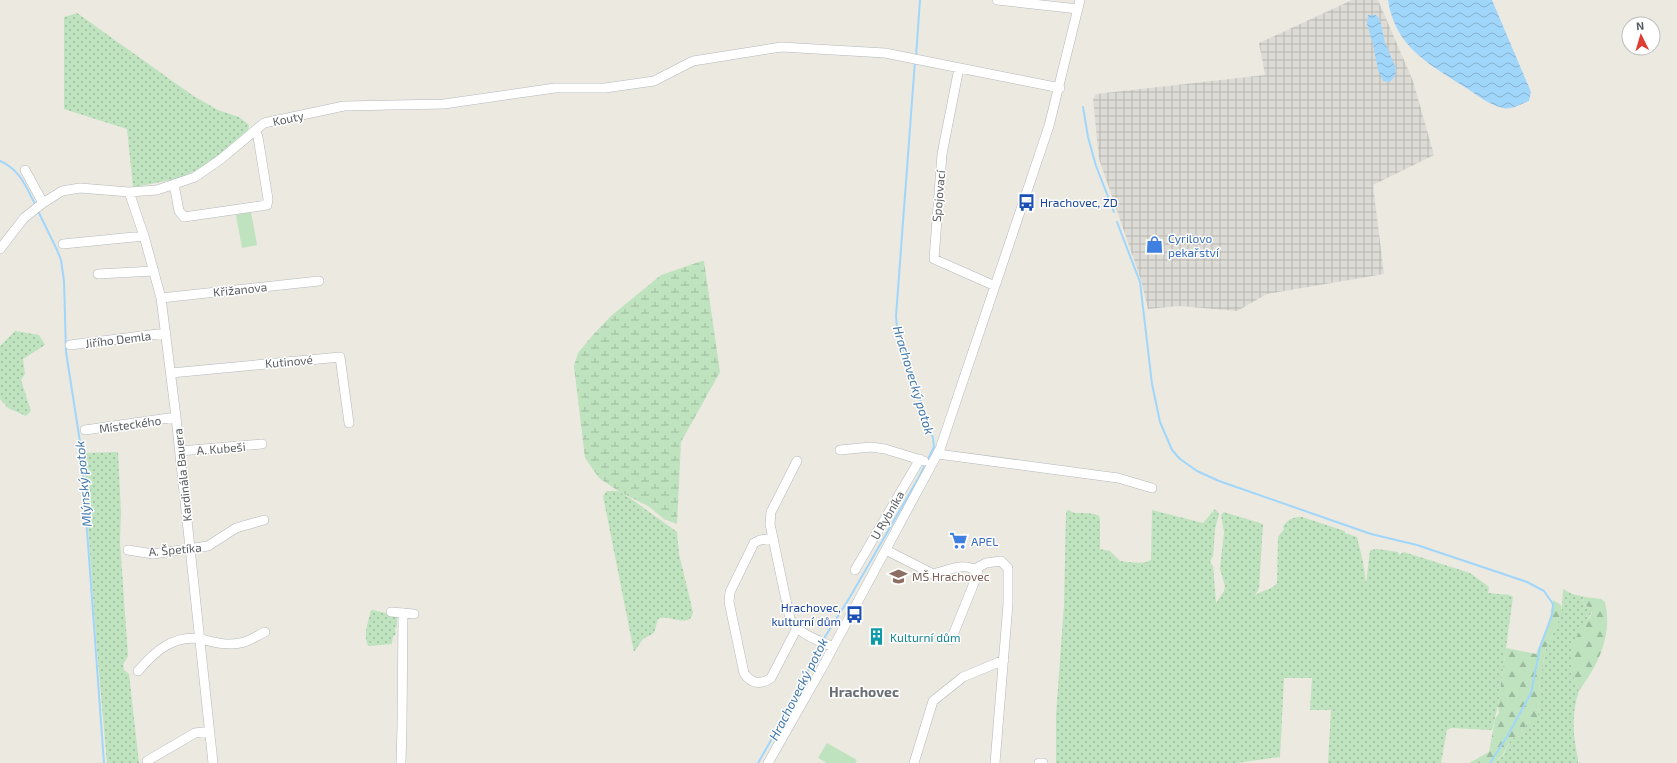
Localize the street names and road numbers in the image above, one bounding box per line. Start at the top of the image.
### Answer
street label: Kouty [271,108,306,128]
street label: Spojovací [929,168,948,223]
street label: Křižanova [212,279,268,299]
street label: Jiřího Demla [84,328,152,350]
street label: Kutinové [265,352,313,370]
street label: Místeckého [98,413,162,435]
street label: Kardinála Bauera [170,428,194,522]
street label: A. Kubeši [196,439,246,457]
street label: U Rybníka [867,488,907,542]
street label: A. Špetíka [148,540,202,558]

